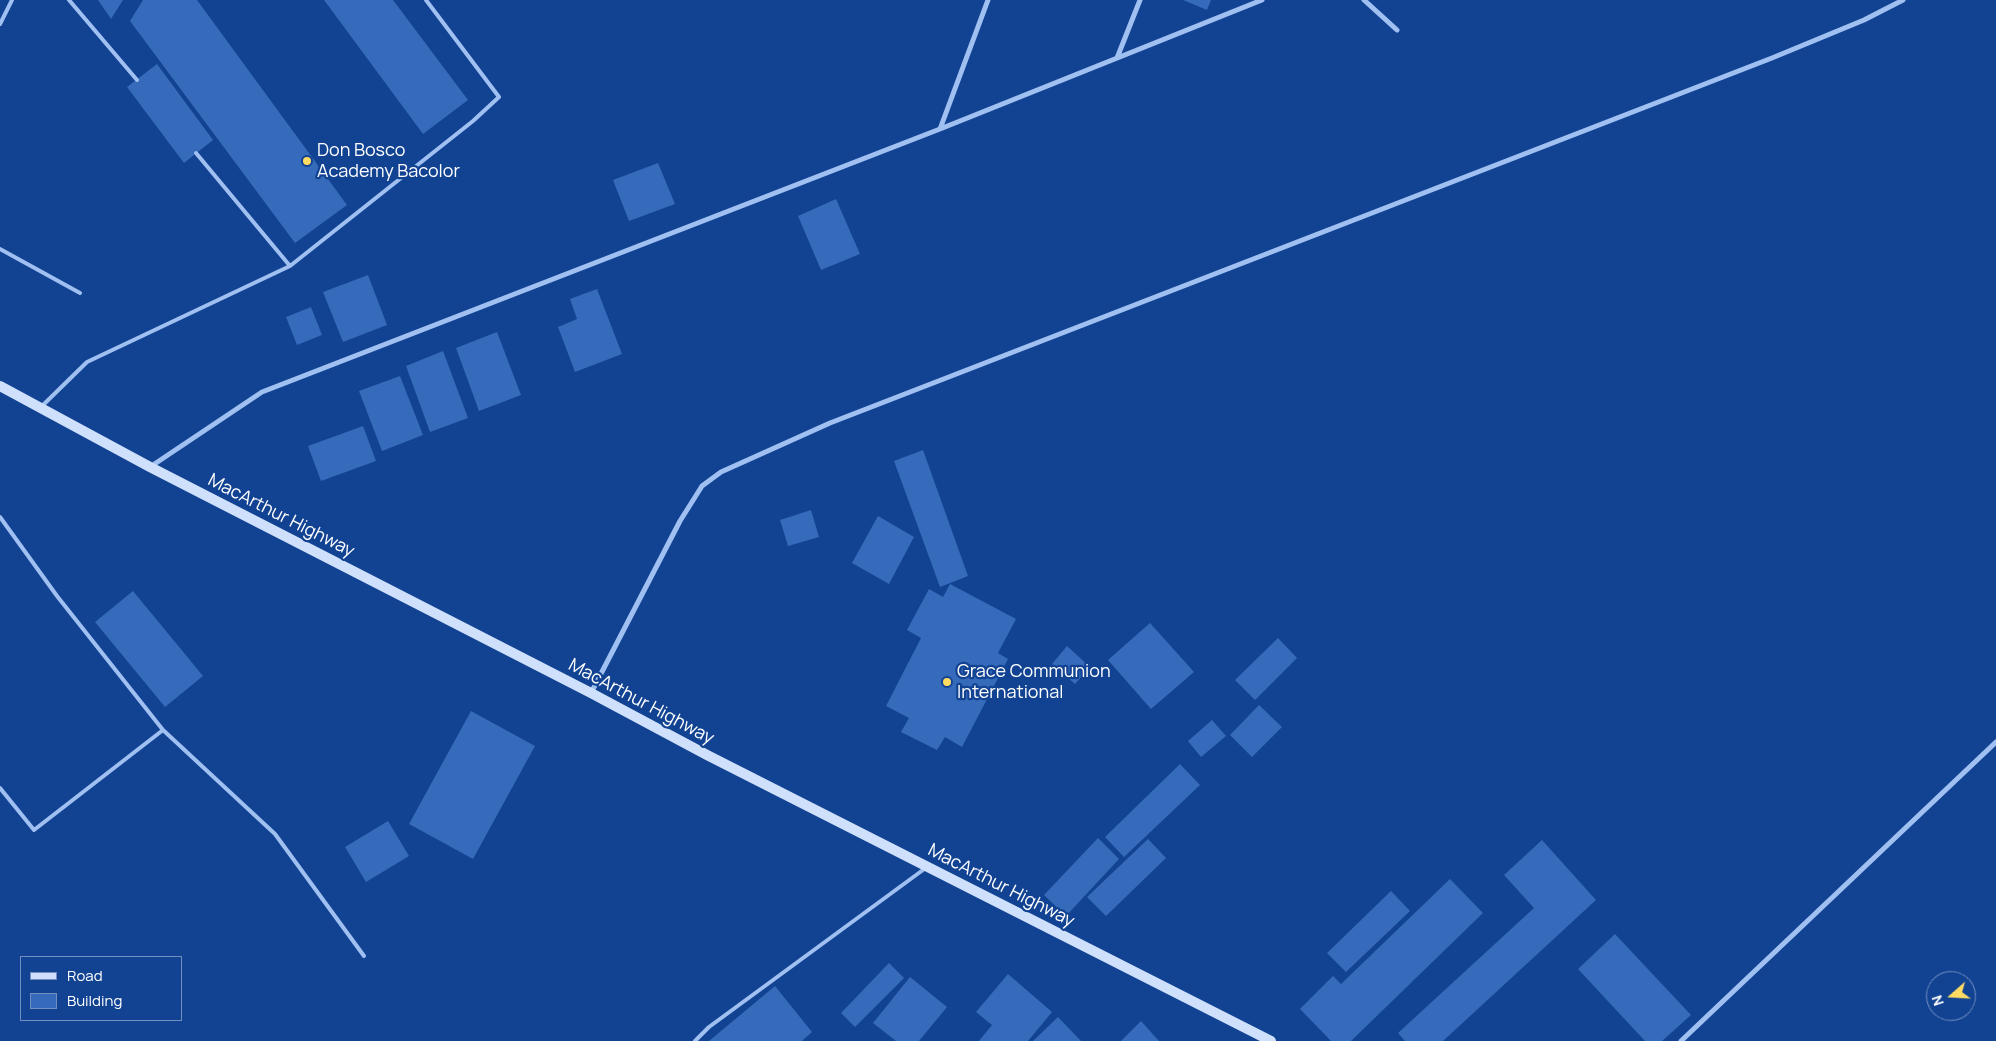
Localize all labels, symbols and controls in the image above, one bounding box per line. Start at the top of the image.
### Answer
place label: Don Bosco Academy Bacolor [317,140,460,182]
marker: Don Bosco Academy Bacolor [301,155,313,167]
street label: MacArthur Highway [204,470,358,562]
street label: MacArthur Highway [565,654,717,750]
place label: Grace Communion International [957,661,1111,704]
marker: Grace Communion International [941,676,953,688]
street label: MacArthur Highway [924,840,1078,932]
legend [20,956,182,1021]
text: Road [67,965,103,986]
north arrow [1926,971,1976,1021]
text: Building [67,990,122,1011]
text: N [1927,993,1948,1009]

